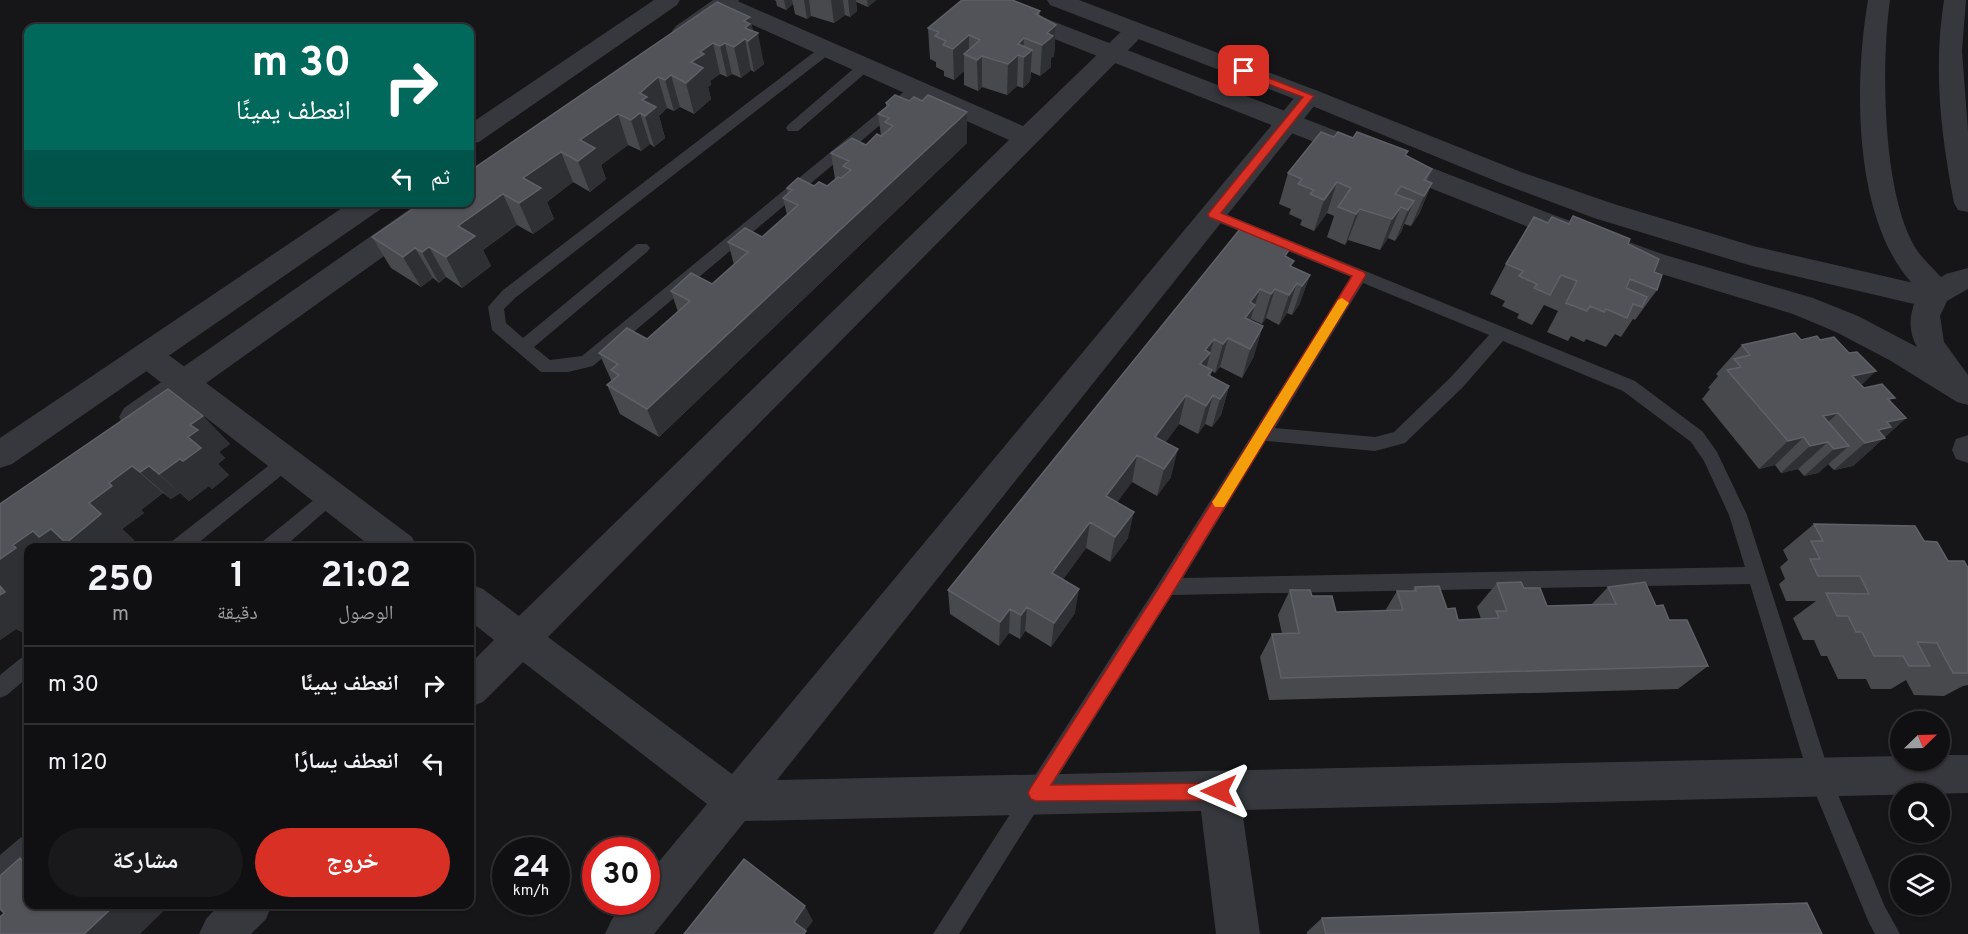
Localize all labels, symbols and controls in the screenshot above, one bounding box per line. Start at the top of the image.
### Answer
text: 30 m [252,38,351,91]
pin [1218,45,1269,96]
icon: right [372,48,450,126]
icon: arrive [1227,54,1260,87]
text: انعطف يمينًا [236,95,351,129]
icon: left [386,162,419,195]
text: ثم [431,165,450,192]
text: 1 [230,554,245,600]
text: 21:02 [320,554,411,600]
text: 250 [87,558,154,604]
text: دقيقة [217,601,258,627]
text: الوصول [338,601,394,627]
text: m [112,602,129,628]
icon: right [417,669,450,702]
text: انعطف يمينًا [300,671,399,698]
text: 30 m [48,672,99,699]
north arrow [1890,711,1950,771]
map controls [1890,711,1950,915]
icon: left [417,747,450,780]
text: انعطف يسارًا [294,749,399,776]
text: 120 m [48,750,108,777]
position arrow [1187,759,1251,823]
button: search [1890,783,1950,843]
button: مشاركة [48,828,243,897]
button: خروج [255,828,450,897]
speed limit sign: 30 [582,837,660,915]
text: 24 [512,850,550,887]
button: layers [1890,855,1950,915]
text: km/h [513,882,549,901]

